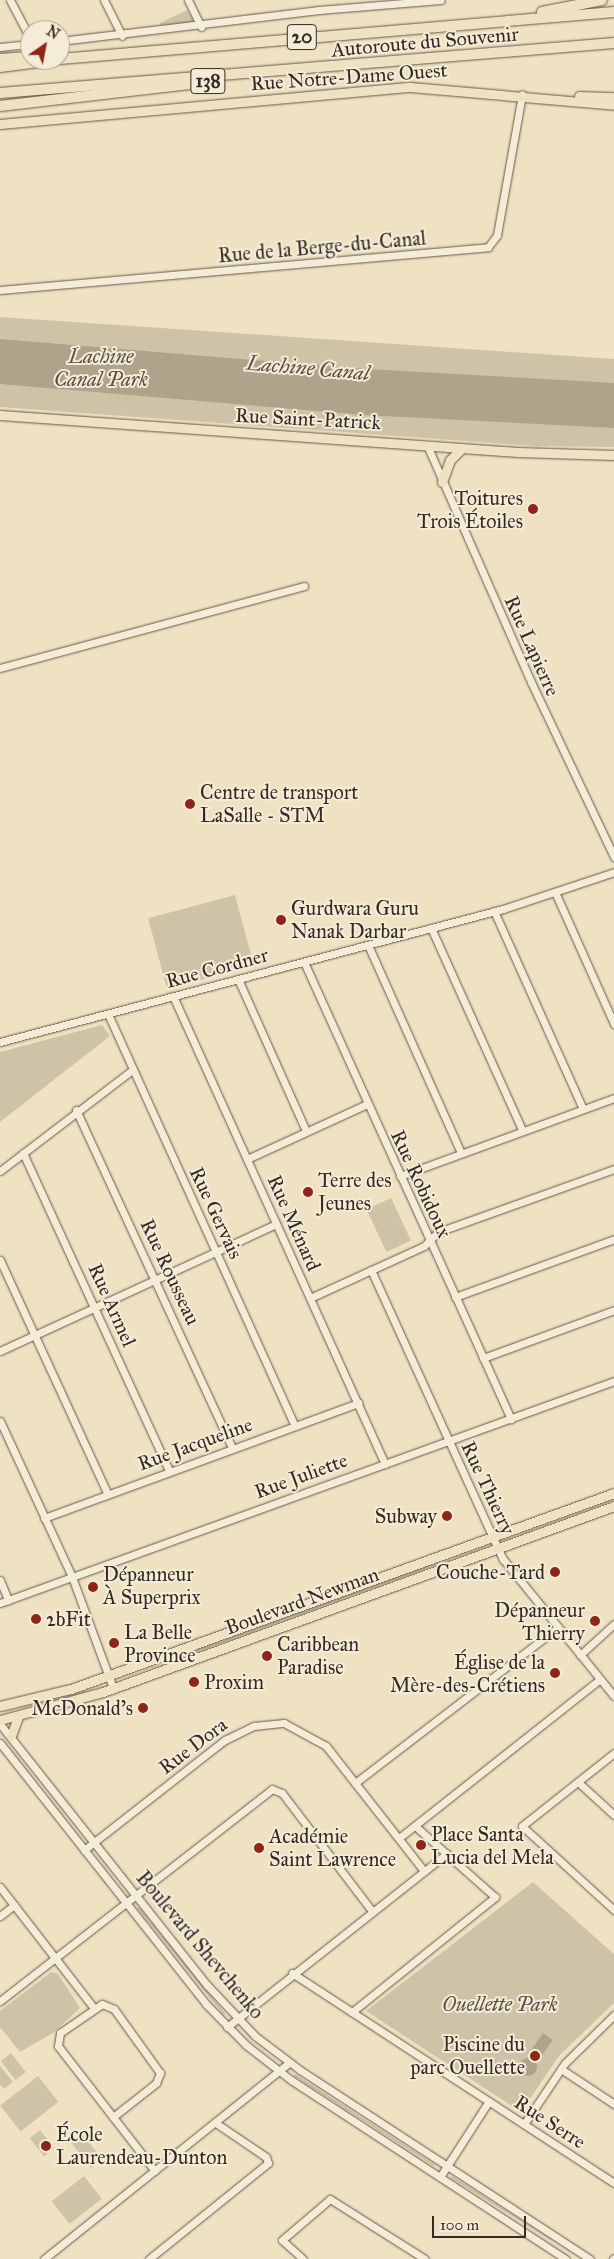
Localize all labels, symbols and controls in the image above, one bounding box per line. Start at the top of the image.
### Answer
north arrow [20,20,70,70]
road number: 20 [286,21,318,54]
text: N [43,22,63,43]
street label: Autoroute du Souvenir [330,22,520,62]
street label: Rue Notre-Dame Ouest [250,58,448,96]
road number: 138 [189,64,227,98]
street label: Rue de la Berge-du-Canal [217,226,427,268]
park label: Lachine Canal Park [54,345,148,392]
water label: Lachine Canal [245,350,371,386]
street label: Rue Saint-Patrick [235,403,381,435]
place label: Toitures Trois Étoiles [417,486,523,533]
marker: Toitures Trois Étoiles [527,503,539,515]
street label: Rue Lapierre [499,592,565,700]
place label: Centre de transport LaSalle - STM [200,780,358,827]
marker: Centre de transport LaSalle - STM [184,798,196,810]
place label: Gurdwara Guru Nanak Darbar [291,896,419,943]
marker: Gurdwara Guru Nanak Darbar [275,914,287,926]
street label: Rue Cordner [163,943,271,993]
street label: Rue Robidoux [386,1126,456,1242]
street label: Rue Gervais [184,1163,248,1263]
place label: Terre des Jeunes [318,1168,392,1215]
street label: Rue Ménard [262,1171,326,1275]
marker: Terre des Jeunes [302,1186,314,1198]
street label: Rue Rousseau [135,1215,205,1329]
street label: Rue Armel [83,1260,141,1350]
street label: Rue Jacqueline [134,1412,256,1476]
street label: Rue Thierry [456,1438,520,1538]
street label: Rue Juliette [251,1448,351,1504]
place label: Subway [375,1504,437,1528]
marker: Subway [441,1510,453,1522]
place label: Couche-Tard [436,1560,545,1584]
street label: Boulevard Newman [222,1562,382,1640]
place label: Dépanneur À Superprix [103,1563,201,1610]
marker: Couche-Tard [549,1566,561,1578]
marker: Dépanneur À Superprix [87,1581,99,1593]
place label: Dépanneur Thierry [494,1598,585,1645]
place label: 2bFit [46,1607,91,1631]
marker: 2bFit [30,1613,42,1625]
marker: Dépanneur Thierry [589,1615,601,1627]
place label: La Belle Province [124,1620,196,1667]
place label: Caribbean Paradise [277,1632,359,1679]
marker: La Belle Province [108,1637,120,1649]
marker: Caribbean Paradise [261,1650,273,1662]
place label: Église de la Mère-des-Crétiens [390,1650,545,1697]
marker: Église de la Mère-des-Crétiens [549,1667,561,1679]
place label: Proxim [204,1670,264,1694]
marker: Proxim [188,1676,200,1688]
place label: McDonald's [31,1696,133,1720]
marker: McDonald's [137,1702,149,1714]
street label: Rue Dora [154,1713,232,1779]
place label: Place Santa Lucia del Mela [431,1822,554,1869]
place label: Académie Saint Lawrence [269,1824,396,1871]
marker: Place Santa Lucia del Mela [415,1839,427,1851]
marker: Académie Saint Lawrence [253,1842,265,1854]
street label: Boulevard Shevchenko [131,1866,269,2024]
park label: Ouellette Park [442,1992,558,2016]
place label: Piscine du parc Ouellette [411,2032,525,2079]
marker: Piscine du parc Ouellette [529,2050,541,2062]
street label: Rue Serre [510,2090,590,2154]
place label: École Laurendeau-Dunton [56,2122,227,2169]
marker: École Laurendeau-Dunton [40,2140,52,2152]
scale bar [434,2206,528,2238]
text: 100 m [440,2216,479,2234]

